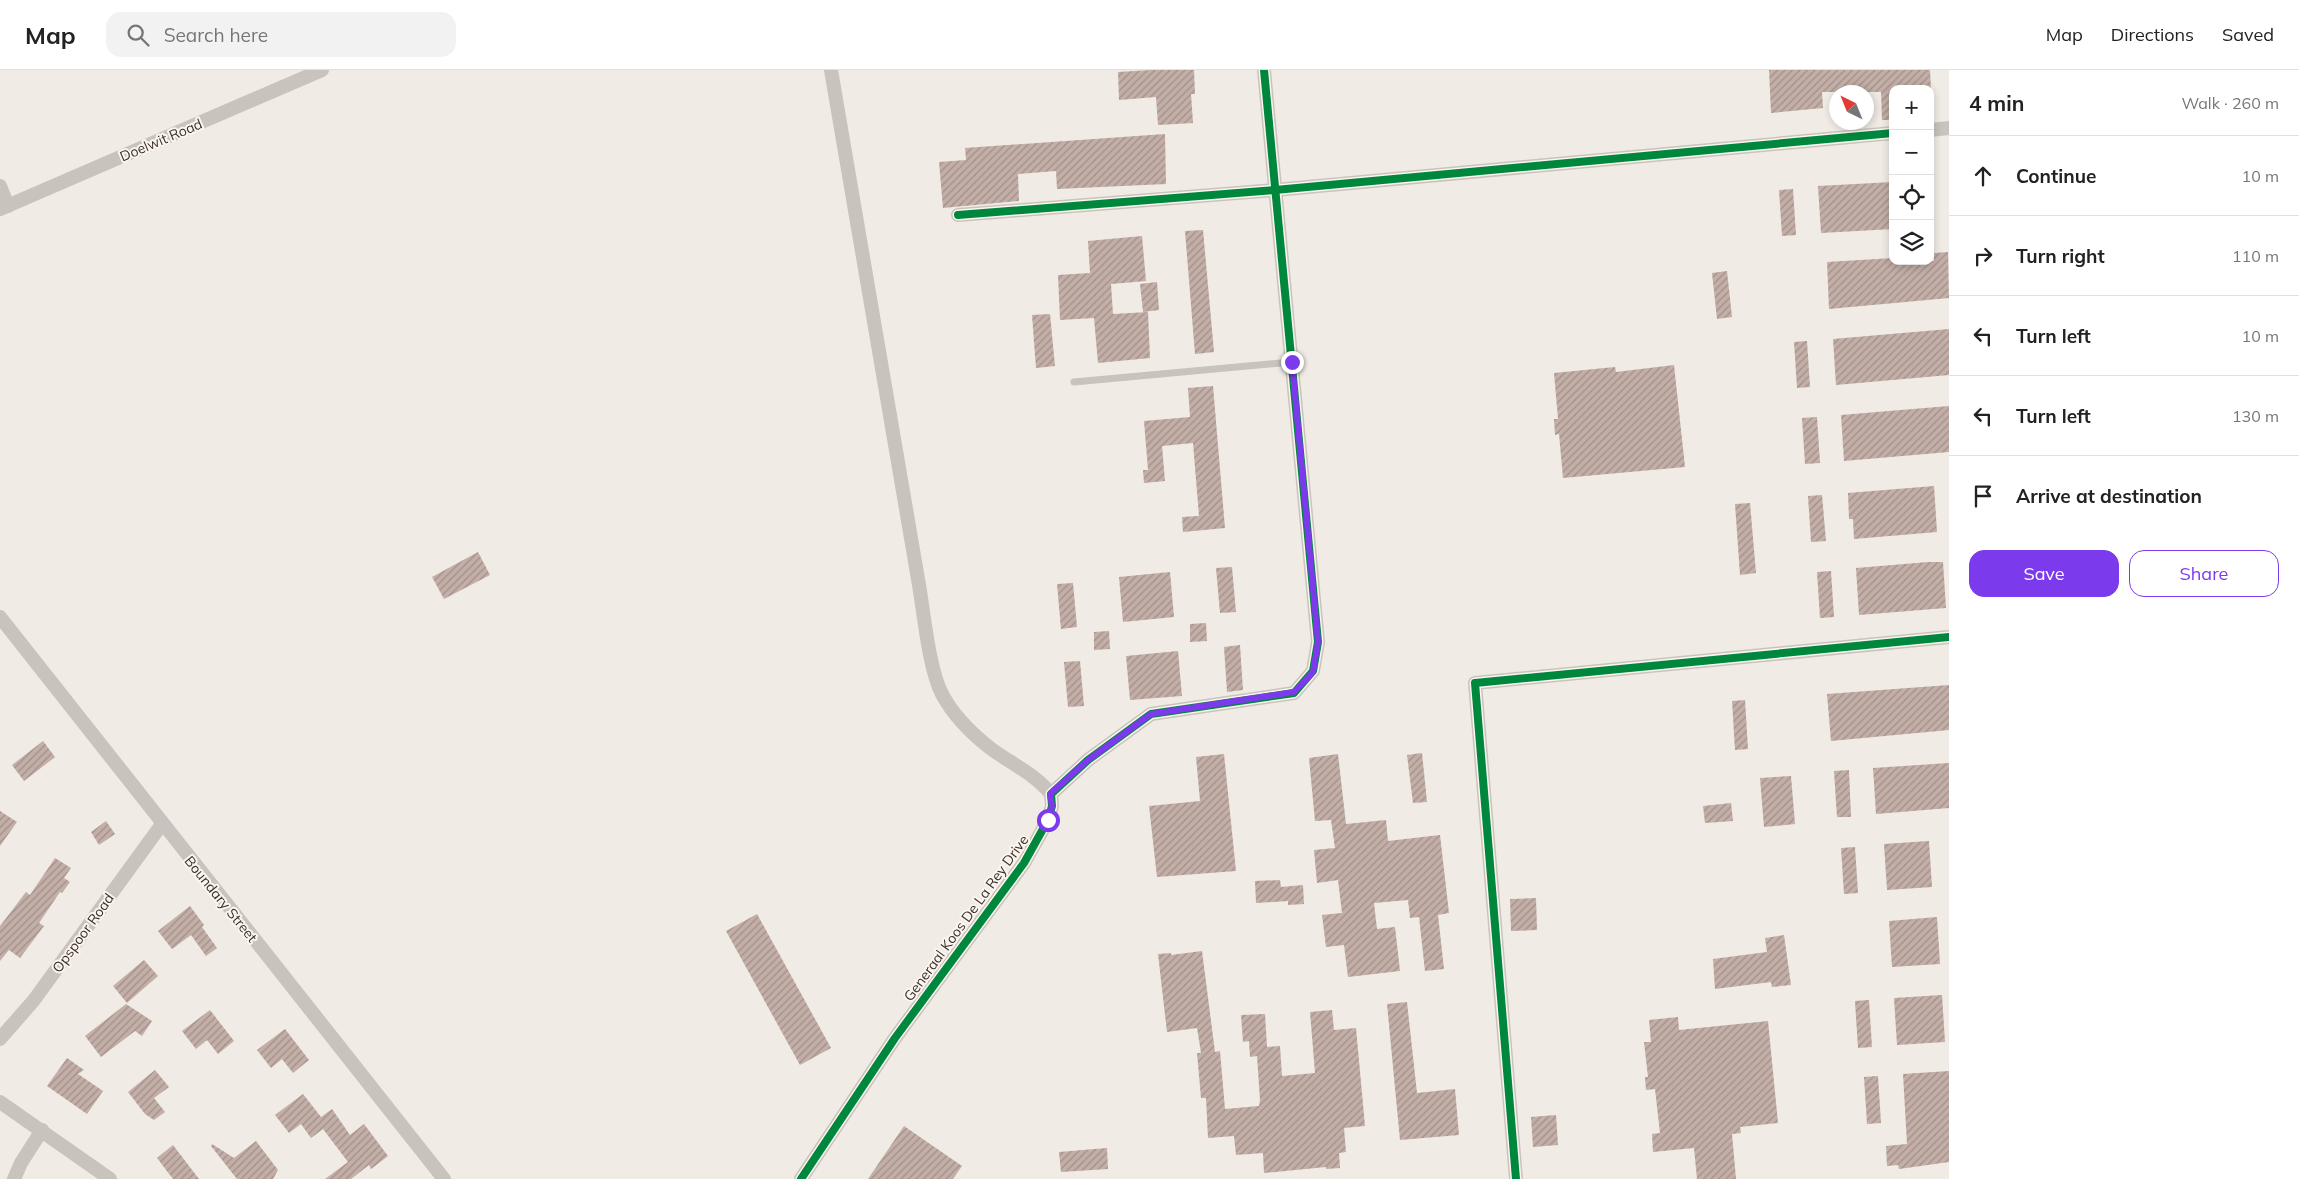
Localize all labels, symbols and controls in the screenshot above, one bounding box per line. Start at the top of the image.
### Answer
search box [106,12,456,57]
text: Map [25,20,76,50]
icon: search [124,21,152,49]
text: Search here [164,23,268,47]
text: Map [2046,23,2083,46]
text: Directions [2111,23,2194,46]
text: Saved [2222,23,2274,46]
north arrow [1829,85,1874,130]
map controls [1889,85,1934,265]
button: + [1889,85,1934,130]
text: 4 min [1969,90,2024,116]
text: Walk · 260 m [2181,93,2279,113]
street label: Doelwit Road [117,115,205,165]
button: − [1889,130,1934,175]
icon: ahead [1969,162,1997,190]
text: Continue [2016,164,2096,188]
text: 10 m [2242,166,2279,186]
button: locate [1889,175,1934,220]
button: layers [1889,220,1934,265]
icon: right [1969,242,1997,270]
text: Turn right [2016,244,2105,268]
text: 110 m [2232,246,2279,266]
icon: left [1969,322,1997,350]
text: Turn left [2016,324,2091,348]
text: 10 m [2242,326,2279,346]
route end [1281,351,1304,374]
icon: left [1969,402,1997,430]
text: Turn left [2016,404,2091,428]
text: 130 m [2232,406,2279,426]
icon: arrive [1969,482,1997,510]
text: Arrive at destination [2016,484,2202,508]
button: Save [1969,550,2119,597]
button: Share [2129,550,2279,597]
route start [1037,809,1060,832]
street label: Generaal Koos De La Rey Drive [900,831,1032,1005]
street label: Boundary Street [181,852,261,946]
street label: Opspoor Road [48,890,118,976]

